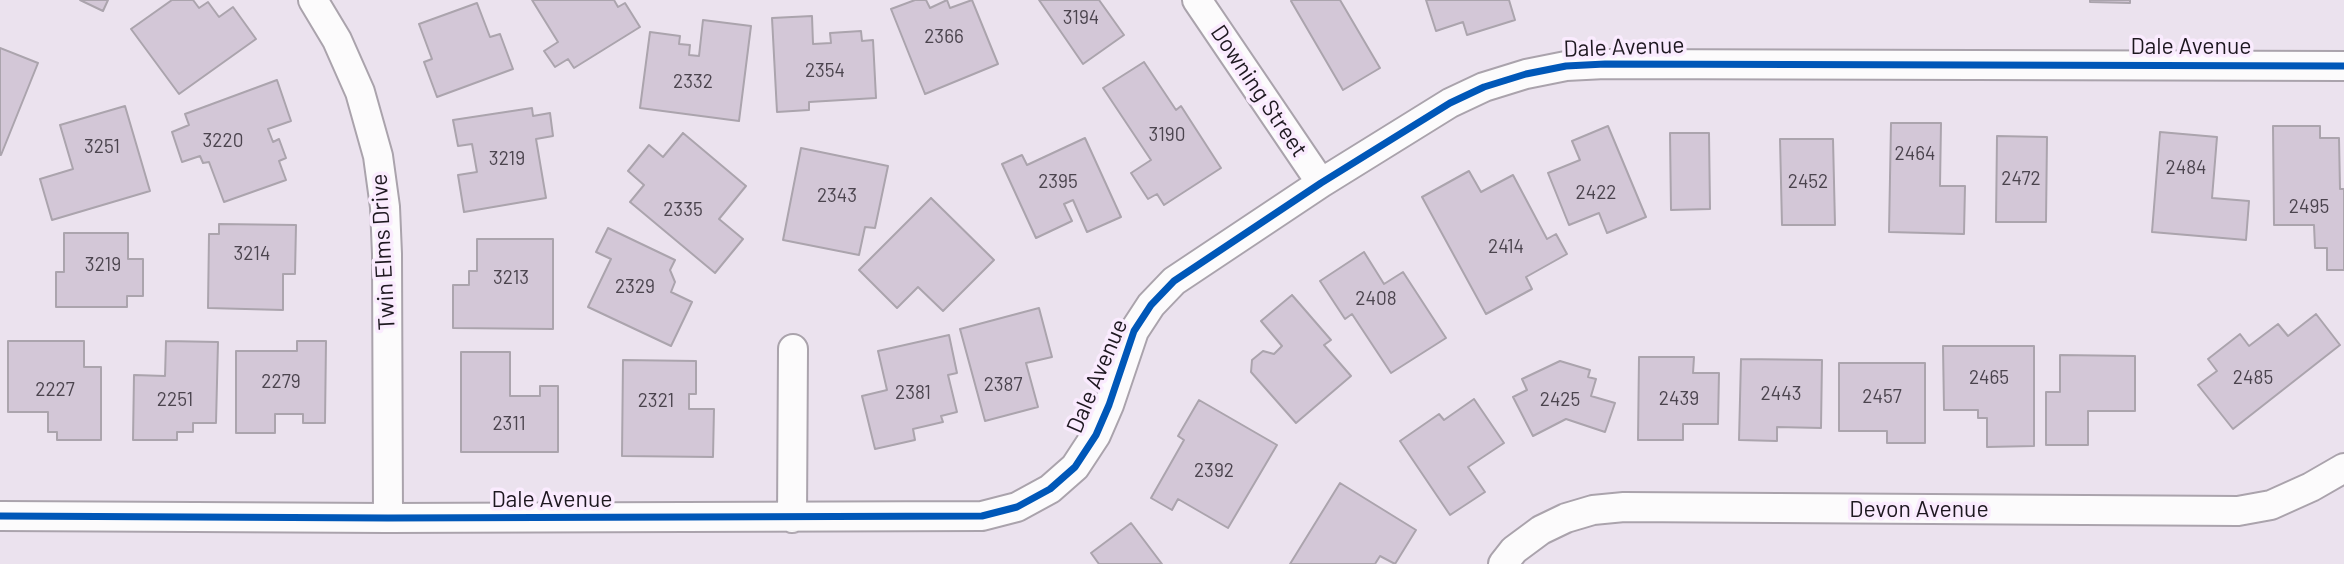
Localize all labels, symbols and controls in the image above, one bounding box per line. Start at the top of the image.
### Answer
house number: 3194 [1063,7,1099,29]
street label: Downing Street [1205,20,1313,162]
house number: 2366 [924,26,964,48]
street label: Dale Avenue [1563,31,1685,63]
street label: Dale Avenue [2130,32,2252,60]
house number: 2354 [805,60,845,82]
house number: 2332 [673,71,713,93]
house number: 3190 [1149,124,1185,146]
house number: 3220 [203,130,243,152]
house number: 3251 [84,136,120,158]
house number: 2464 [1895,143,1935,165]
house number: 3219 [489,148,525,170]
house number: 2484 [2165,157,2207,179]
house number: 2472 [2001,168,2041,190]
house number: 2395 [1038,171,1078,193]
house number: 2452 [1788,171,1828,193]
street label: Twin Elms Drive [365,173,401,331]
house number: 2422 [1575,182,1617,204]
house number: 2343 [817,185,857,207]
house number: 2495 [2289,196,2329,218]
house number: 2335 [663,199,703,221]
house number: 2414 [1488,236,1524,258]
house number: 3214 [234,243,270,265]
house number: 3219 [85,254,121,276]
house number: 3213 [493,267,529,289]
house number: 2329 [615,276,655,298]
house number: 2408 [1355,288,1397,310]
street label: Dale Avenue [1061,315,1133,437]
house number: 2465 [1969,367,2009,389]
house number: 2485 [2233,367,2273,389]
house number: 2279 [261,371,301,393]
house number: 2387 [984,374,1022,396]
house number: 2227 [35,379,75,401]
house number: 2381 [895,382,931,404]
house number: 2443 [1761,383,1801,405]
house number: 2457 [1862,386,1902,408]
house number: 2439 [1659,388,1699,410]
house number: 2251 [157,389,193,411]
house number: 2425 [1540,389,1580,411]
house number: 2321 [638,390,674,412]
house number: 2311 [492,413,526,435]
house number: 2392 [1194,460,1234,482]
street label: Dale Avenue [491,485,613,513]
street label: Devon Avenue [1849,495,1989,523]

